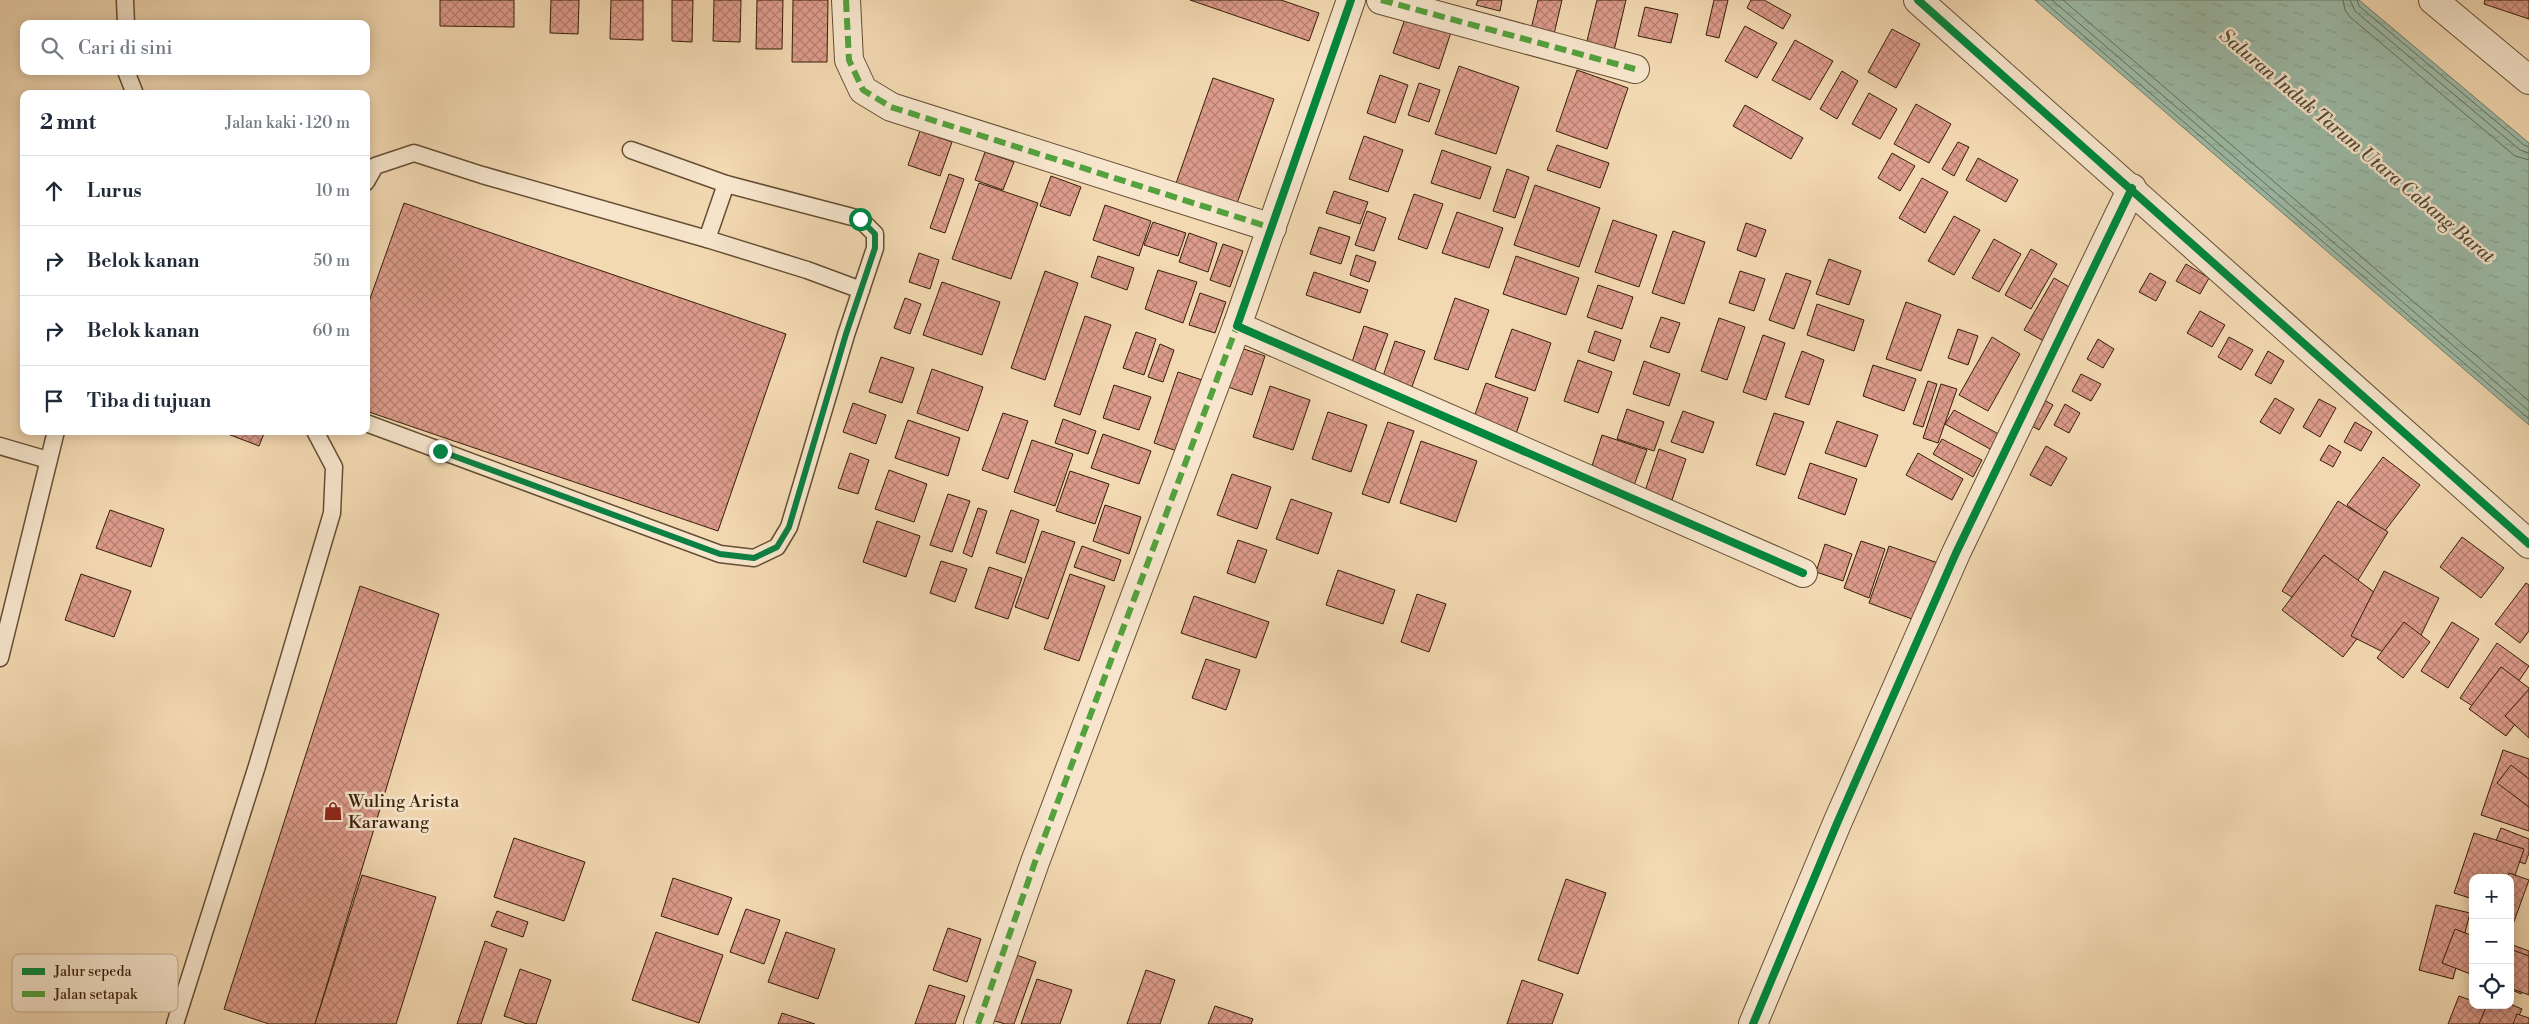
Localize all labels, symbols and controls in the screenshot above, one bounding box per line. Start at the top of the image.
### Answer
search box [20,20,370,75]
water label: Saluran Induk Tarum Utara Cabang Barat [2214,24,2500,269]
icon: search [38,34,66,62]
text: Cari di sini [78,36,173,60]
text: 2 mnt [40,110,96,136]
text: Jalan kaki · 120 m [225,113,350,133]
icon: ahead [40,177,68,205]
text: Lurus [87,179,142,203]
text: 10 m [316,181,350,201]
route start [849,208,872,231]
icon: right [40,247,68,275]
text: Belok kanan [87,249,200,273]
text: 50 m [313,251,350,271]
icon: right [40,317,68,345]
text: Belok kanan [87,319,200,343]
text: 60 m [312,321,350,341]
icon: arrive [40,387,68,415]
text: Tiba di tujuan [87,389,211,413]
route end [429,440,452,463]
place label: Wuling Arista Karawang [347,790,460,834]
shop icon: Wuling Arista Karawang [322,800,344,822]
map controls [2469,874,2514,1009]
button: + [2469,874,2514,919]
button: − [2469,919,2514,964]
legend [12,954,178,1012]
text: Jalur sepeda [53,963,132,981]
button: locate [2469,964,2514,1009]
text: Jalan setapak [53,986,138,1004]

